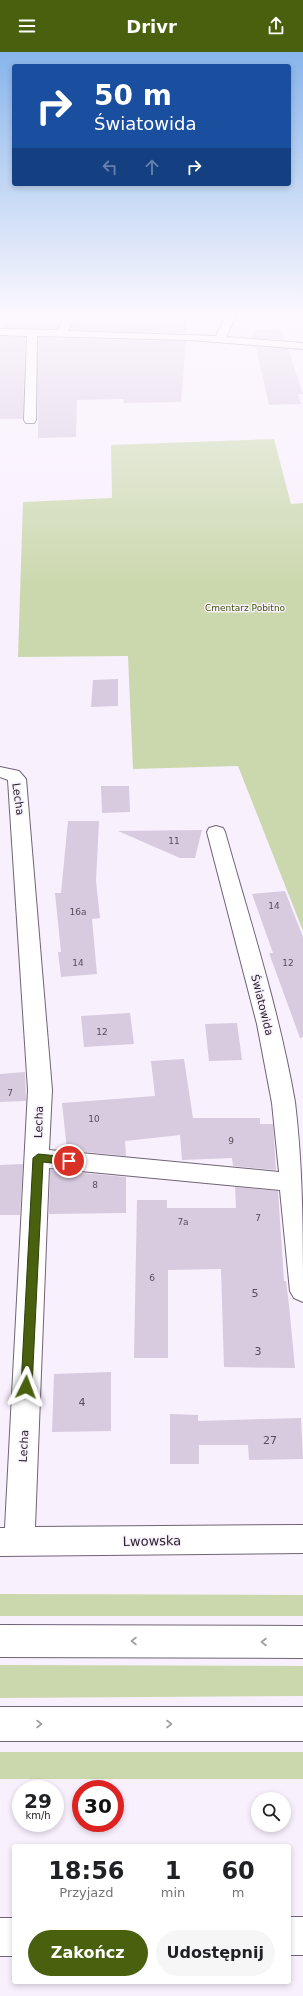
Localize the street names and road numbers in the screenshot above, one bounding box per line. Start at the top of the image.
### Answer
street label: Lecha [9,782,27,816]
street label: Światowida [248,973,276,1037]
street label: Lecha [32,1106,46,1138]
street label: Lecha [17,1429,31,1463]
street label: Lwowska [123,1533,181,1549]

